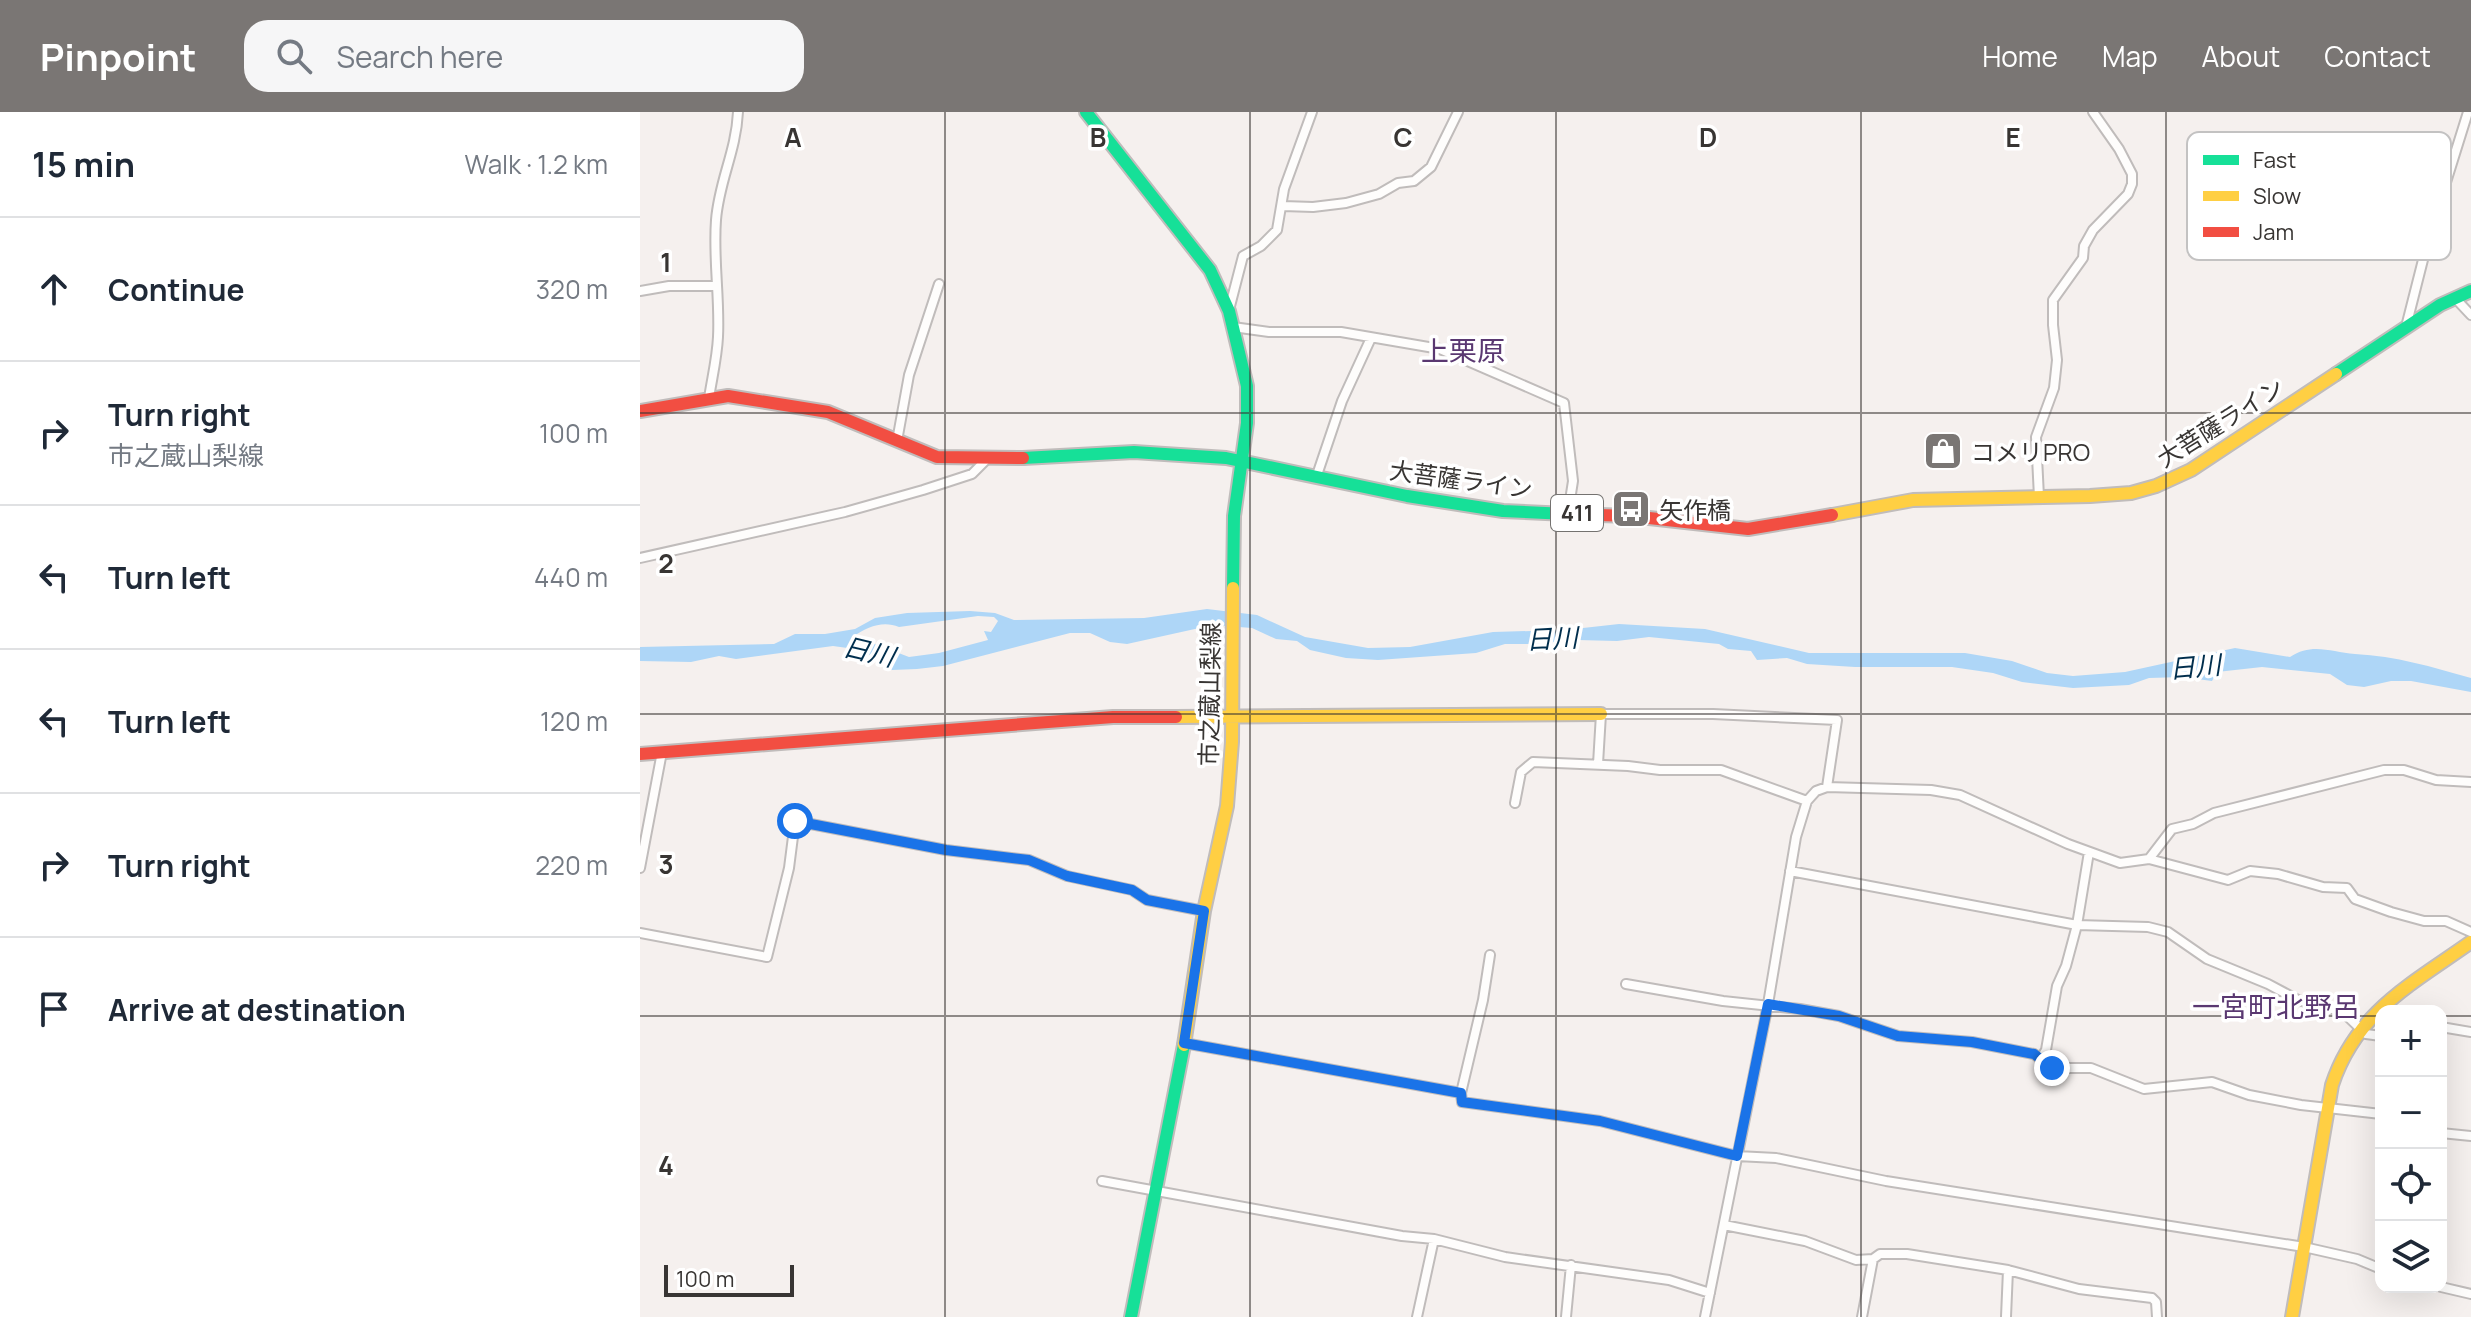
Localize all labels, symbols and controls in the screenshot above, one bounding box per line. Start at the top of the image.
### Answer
search box [244,20,804,92]
text: Pinpoint [40,30,196,82]
icon: search [272,34,316,78]
text: Search here [336,36,503,77]
text: Home [1982,37,2058,75]
text: Map [2102,37,2158,75]
text: About [2202,37,2280,75]
text: Contact [2324,37,2431,75]
text: A [784,119,802,155]
text: B [1090,119,1106,155]
text: C [1393,119,1413,155]
text: D [1699,119,1717,155]
text: E [2005,119,2021,155]
legend [2187,132,2451,260]
text: 15 min [32,141,135,187]
text: Fast [2253,145,2296,175]
text: Walk · 1.2 km [464,146,608,182]
text: Slow [2253,181,2301,211]
text: Jam [2253,217,2294,247]
text: 1 [660,244,672,280]
icon: ahead [32,267,76,311]
text: Continue [108,269,244,310]
text: 320 m [536,271,608,307]
district label: 上栗原 [1421,331,1505,369]
street label: 大菩薩ライン [2150,370,2290,474]
text: Turn right [108,394,251,435]
icon: right [32,411,76,455]
text: 100 m [539,415,608,451]
shop icon: コメリPRO [1922,430,1964,472]
place label: コメリPRO [1971,435,2090,468]
text: 市之蔵山梨線 [108,437,264,473]
street label: 大菩薩ライン [1387,453,1535,505]
bus stop icon: 矢作橋 [1610,488,1652,530]
place label: 矢作橋 [1659,493,1731,526]
road number: 411 [1551,495,1603,531]
text: 2 [658,545,674,581]
icon: left [32,555,76,599]
text: Turn left [108,557,231,598]
text: 440 m [534,559,608,595]
water label: 日川 [1525,619,1582,657]
street label: 市之蔵山梨線 [1191,622,1227,766]
water label: 日川 [840,628,901,675]
water label: 日川 [2168,646,2225,686]
icon: left [32,699,76,743]
text: Turn left [108,701,231,742]
text: 120 m [540,703,608,739]
route start [777,803,813,839]
icon: right [32,843,76,887]
text: Turn right [108,845,251,886]
text: 3 [658,846,674,882]
text: 220 m [535,847,608,883]
icon: arrive [32,987,76,1031]
district label: 一宮町北野呂 [2192,987,2360,1025]
text: Arrive at destination [108,989,406,1030]
map controls [2375,1005,2447,1293]
button: + [2375,1005,2447,1077]
route end [2034,1050,2070,1086]
button: − [2375,1077,2447,1149]
text: 4 [658,1147,674,1183]
button: locate [2375,1149,2447,1221]
button: layers [2375,1221,2447,1293]
scale bar [664,1261,794,1297]
text: 100 m [676,1264,734,1294]

